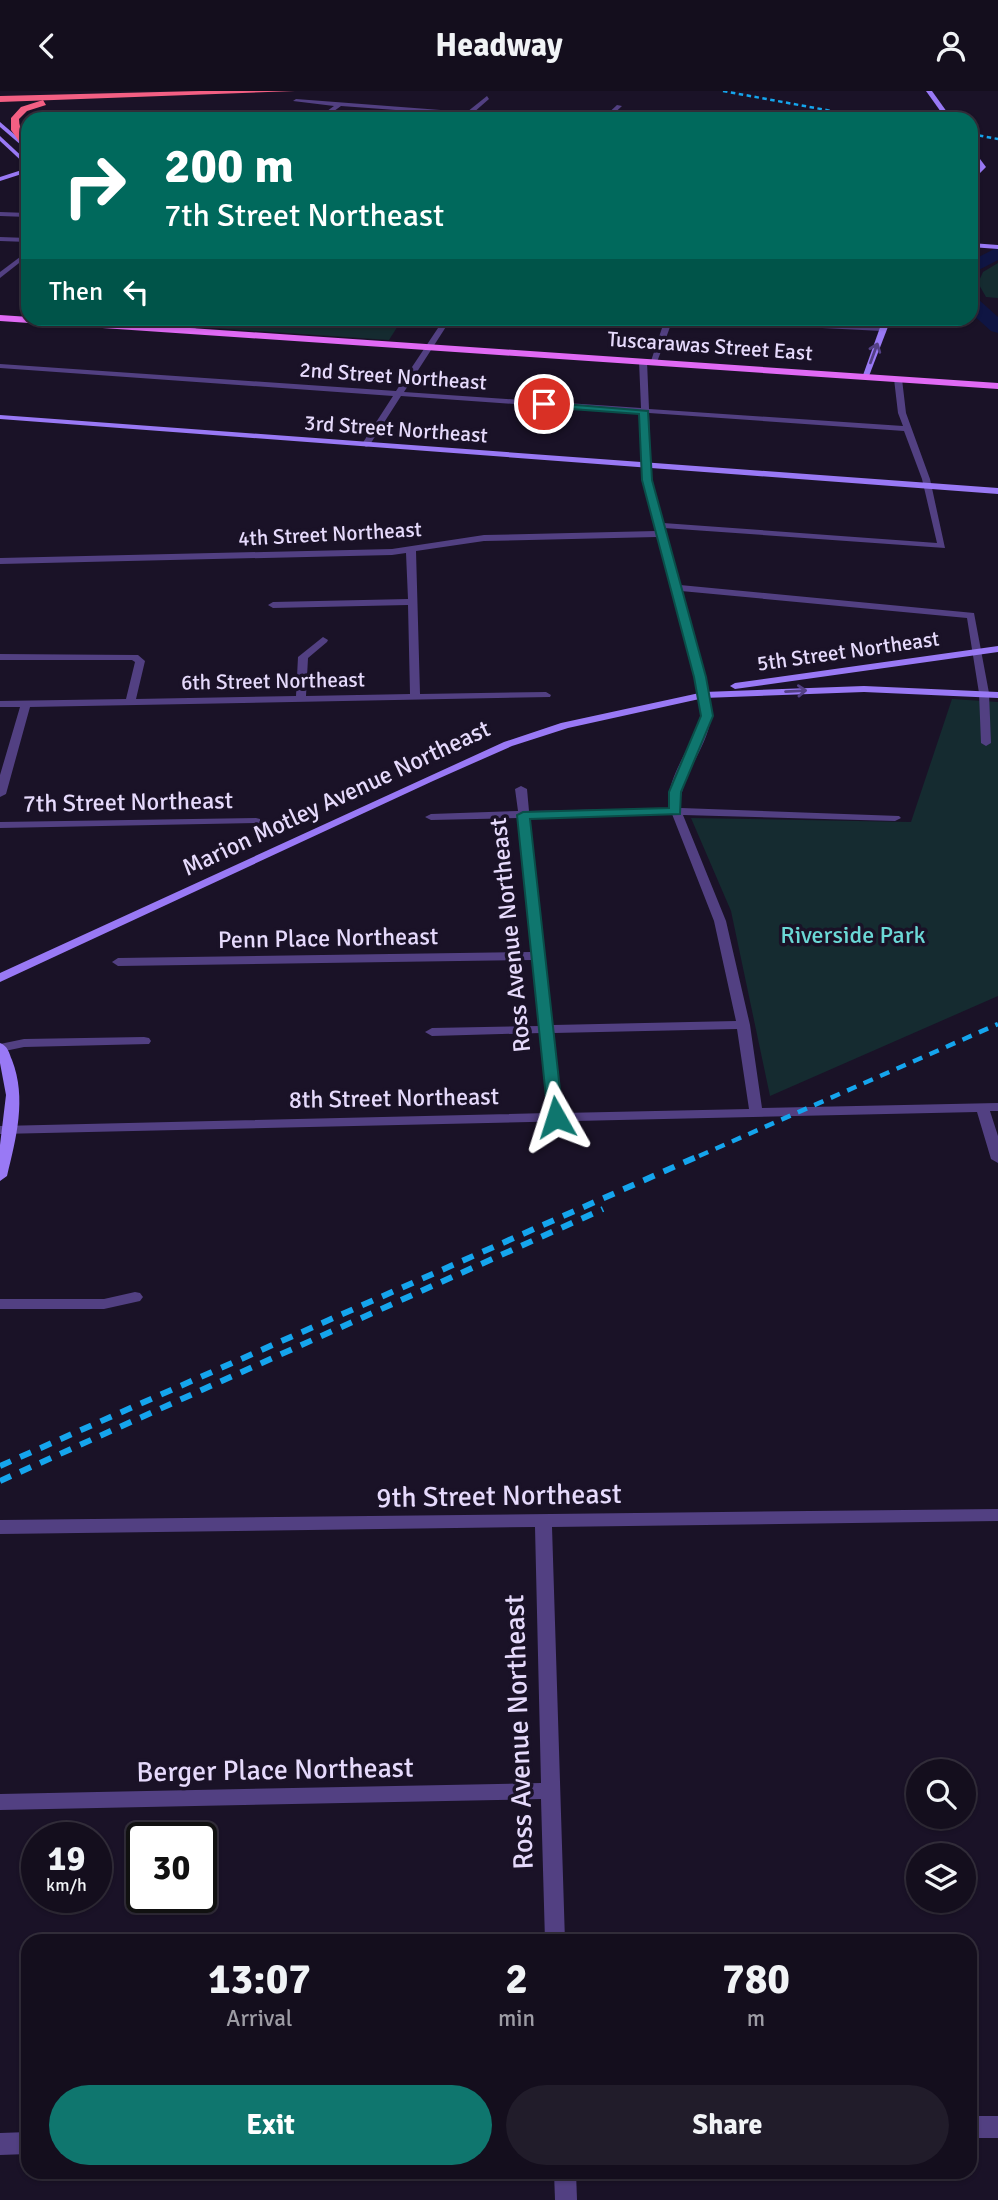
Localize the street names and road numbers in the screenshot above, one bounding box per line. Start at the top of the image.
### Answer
street label: Tuscarawas Street East [607,326,813,366]
street label: 2nd Street Northeast [298,356,488,396]
street label: 3rd Street Northeast [303,410,489,448]
street label: 4th Street Northeast [237,516,423,552]
street label: 5th Street Northeast [755,625,941,677]
street label: 6th Street Northeast [181,666,365,696]
street label: Marion Motley Avenue Northeast [177,713,495,883]
street label: 7th Street Northeast [23,785,233,819]
street label: Ross Avenue Northeast [483,816,537,1054]
street label: Penn Place Northeast [218,921,438,955]
street label: 8th Street Northeast [289,1081,499,1115]
street label: 9th Street Northeast [376,1477,622,1515]
street label: Ross Avenue Northeast [497,1594,541,1870]
street label: Berger Place Northeast [136,1751,414,1789]

